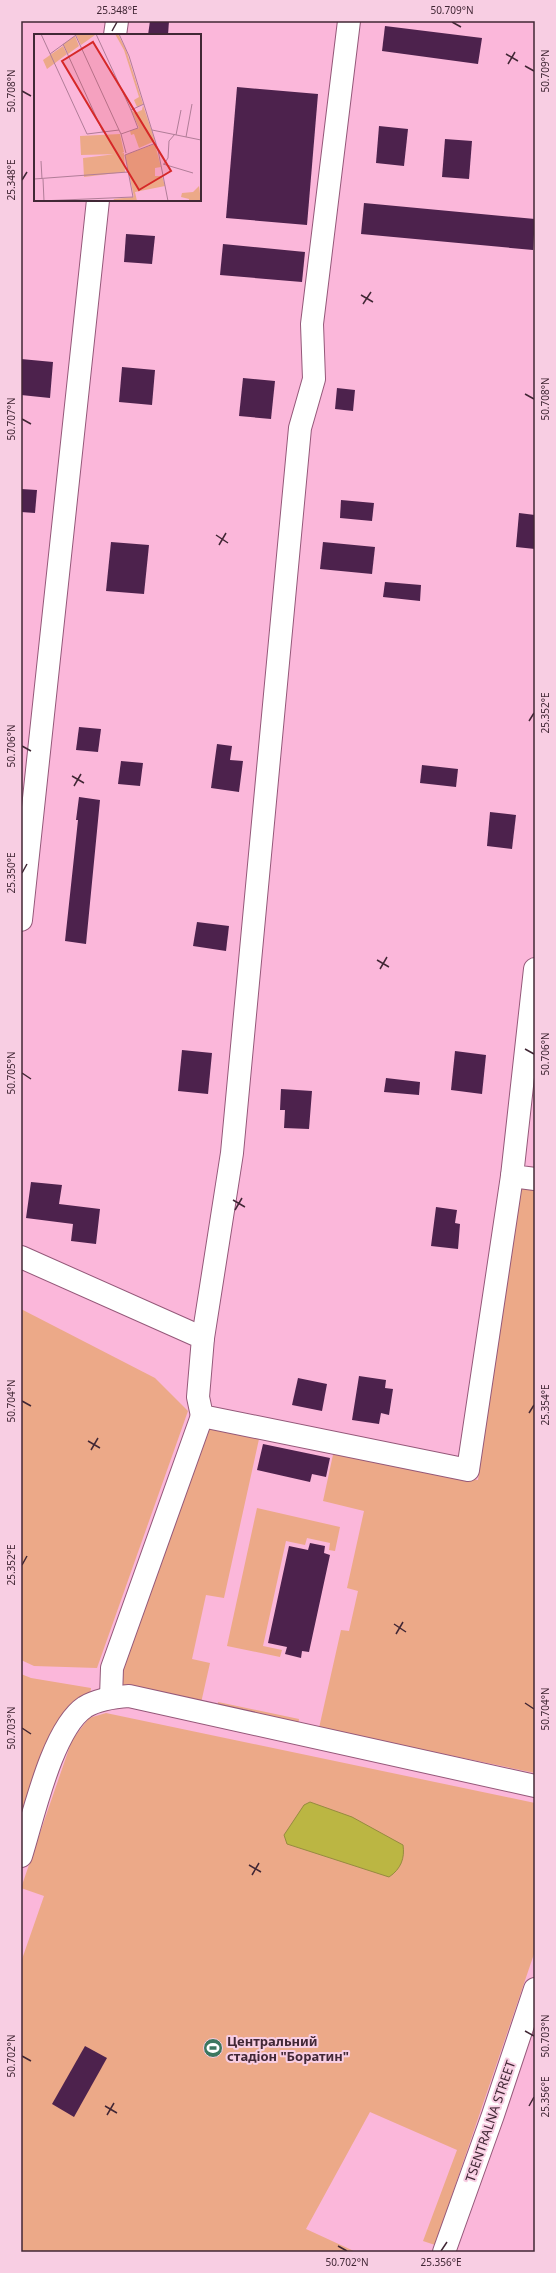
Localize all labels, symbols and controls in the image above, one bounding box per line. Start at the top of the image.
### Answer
text: 25.348°E [96,3,138,17]
text: 50.709°N [430,3,474,17]
inset map [34,34,201,201]
text: 50.709°N [538,49,552,93]
text: 50.708°N [4,69,18,113]
text: 25.348°E [4,159,18,201]
text: 50.708°N [538,377,552,421]
text: 50.707°N [4,397,18,441]
text: 25.352°E [538,692,552,734]
text: 50.706°N [4,724,18,768]
text: 25.350°E [4,852,18,894]
text: 50.706°N [538,1032,552,1076]
text: 50.705°N [4,1051,18,1095]
text: 50.704°N [4,1379,18,1423]
text: 25.354°E [538,1384,552,1426]
text: 25.352°E [4,1544,18,1586]
text: 50.704°N [538,1687,552,1731]
text: 50.703°N [4,1706,18,1750]
text: 50.703°N [538,2014,552,2058]
place label: Центральний стадіон "Боратин" [227,2032,349,2065]
text: 50.702°N [4,2034,18,2078]
sports icon: Центральний стадіон "Боратин" [202,2037,224,2059]
street label: TSENTRALNA STREET [461,2057,520,2184]
text: 25.356°E [538,2076,552,2118]
text: 50.702°N [325,2255,369,2269]
text: 25.356°E [420,2255,462,2269]

